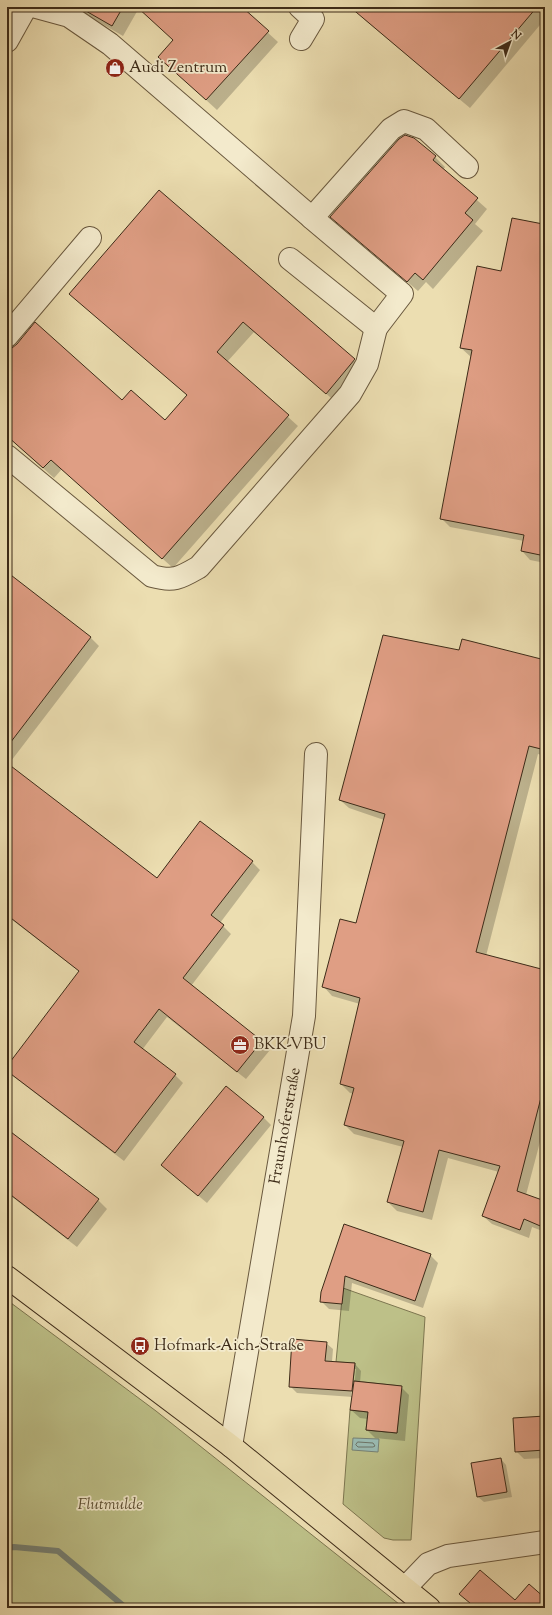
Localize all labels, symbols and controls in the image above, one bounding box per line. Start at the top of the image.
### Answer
north arrow [490,22,530,62]
text: N [507,26,525,44]
shop icon: Audi Zentrum [104,57,126,79]
place label: Audi Zentrum [129,57,227,80]
office icon: BKK-VBU [229,1034,251,1056]
place label: BKK-VBU [254,1034,326,1057]
street label: Fraunhoferstraße [264,1066,308,1186]
bus stop icon: Hofmark-Aich-Straße [129,1335,151,1357]
place label: Hofmark-Aich-Straße [154,1335,304,1358]
park label: Flutmulde [77,1494,143,1517]

